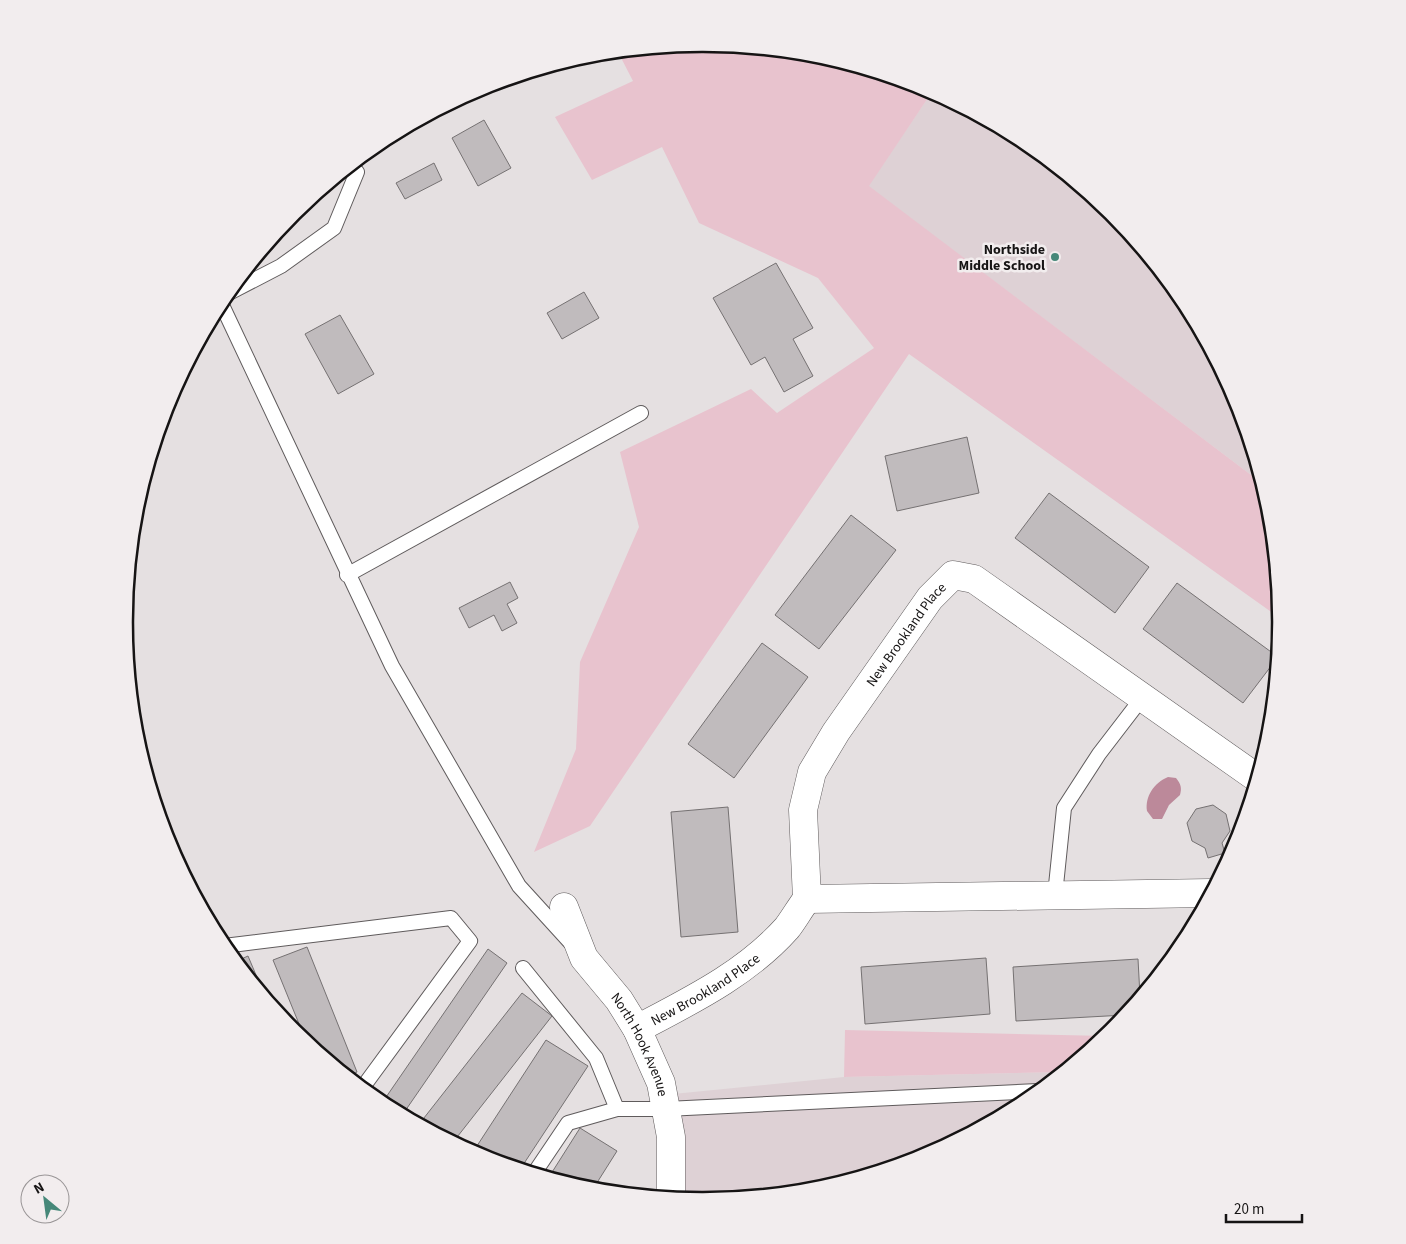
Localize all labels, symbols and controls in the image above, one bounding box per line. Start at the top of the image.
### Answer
place label: Northside Middle School [958,240,1045,276]
marker: Northside Middle School [1049,251,1061,263]
street label: New Brookland Place [862,578,951,691]
street label: New Brookland Place [648,949,765,1031]
street label: North Hook Avenue [606,989,672,1098]
north arrow [20,1174,70,1224]
text: N [30,1178,48,1200]
scale bar [1226,1192,1302,1224]
text: 20 m [1234,1199,1264,1220]

